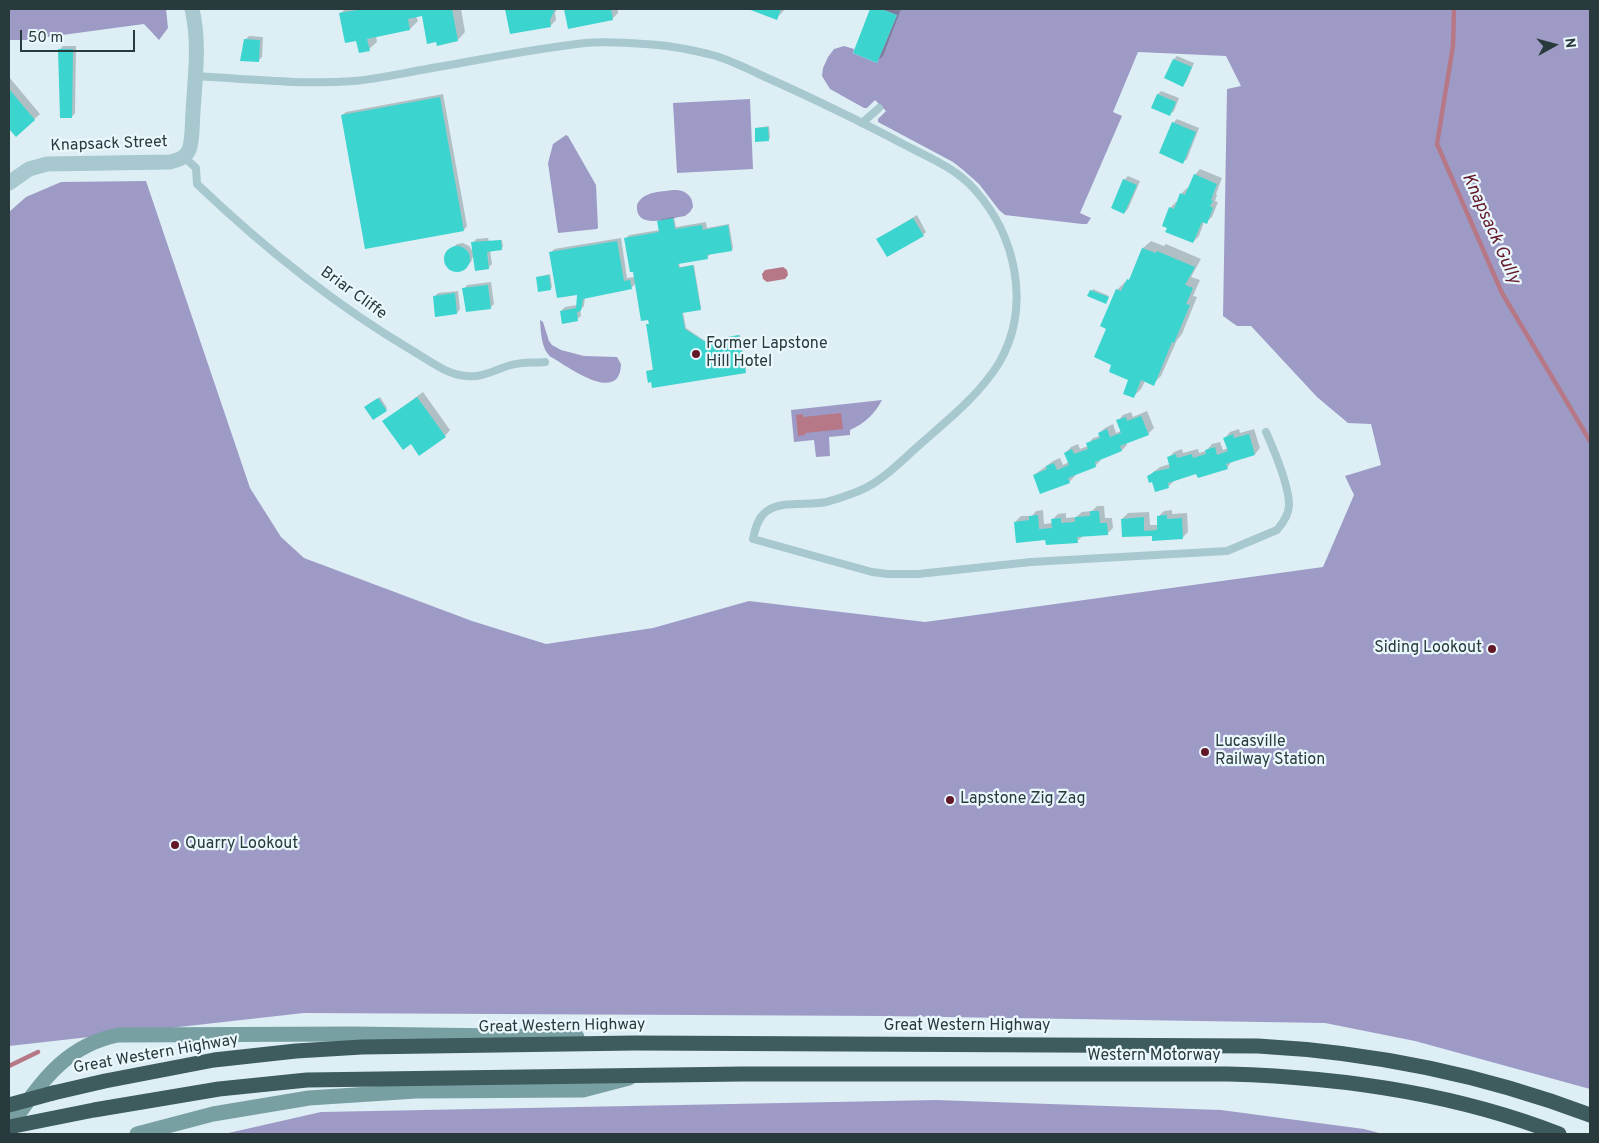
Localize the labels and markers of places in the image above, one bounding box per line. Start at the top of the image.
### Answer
place label: Former Lapstone Hill Hotel [706,335,828,373]
marker: Former Lapstone Hill Hotel [690,348,702,360]
place label: Siding Lookout [1374,639,1482,659]
marker: Siding Lookout [1486,643,1498,655]
place label: Lucasville Railway Station [1215,733,1325,771]
marker: Lucasville Railway Station [1199,746,1211,758]
place label: Lapstone Zig Zag [960,790,1085,810]
marker: Lapstone Zig Zag [944,794,956,806]
place label: Quarry Lookout [185,835,298,855]
marker: Quarry Lookout [169,839,181,851]

